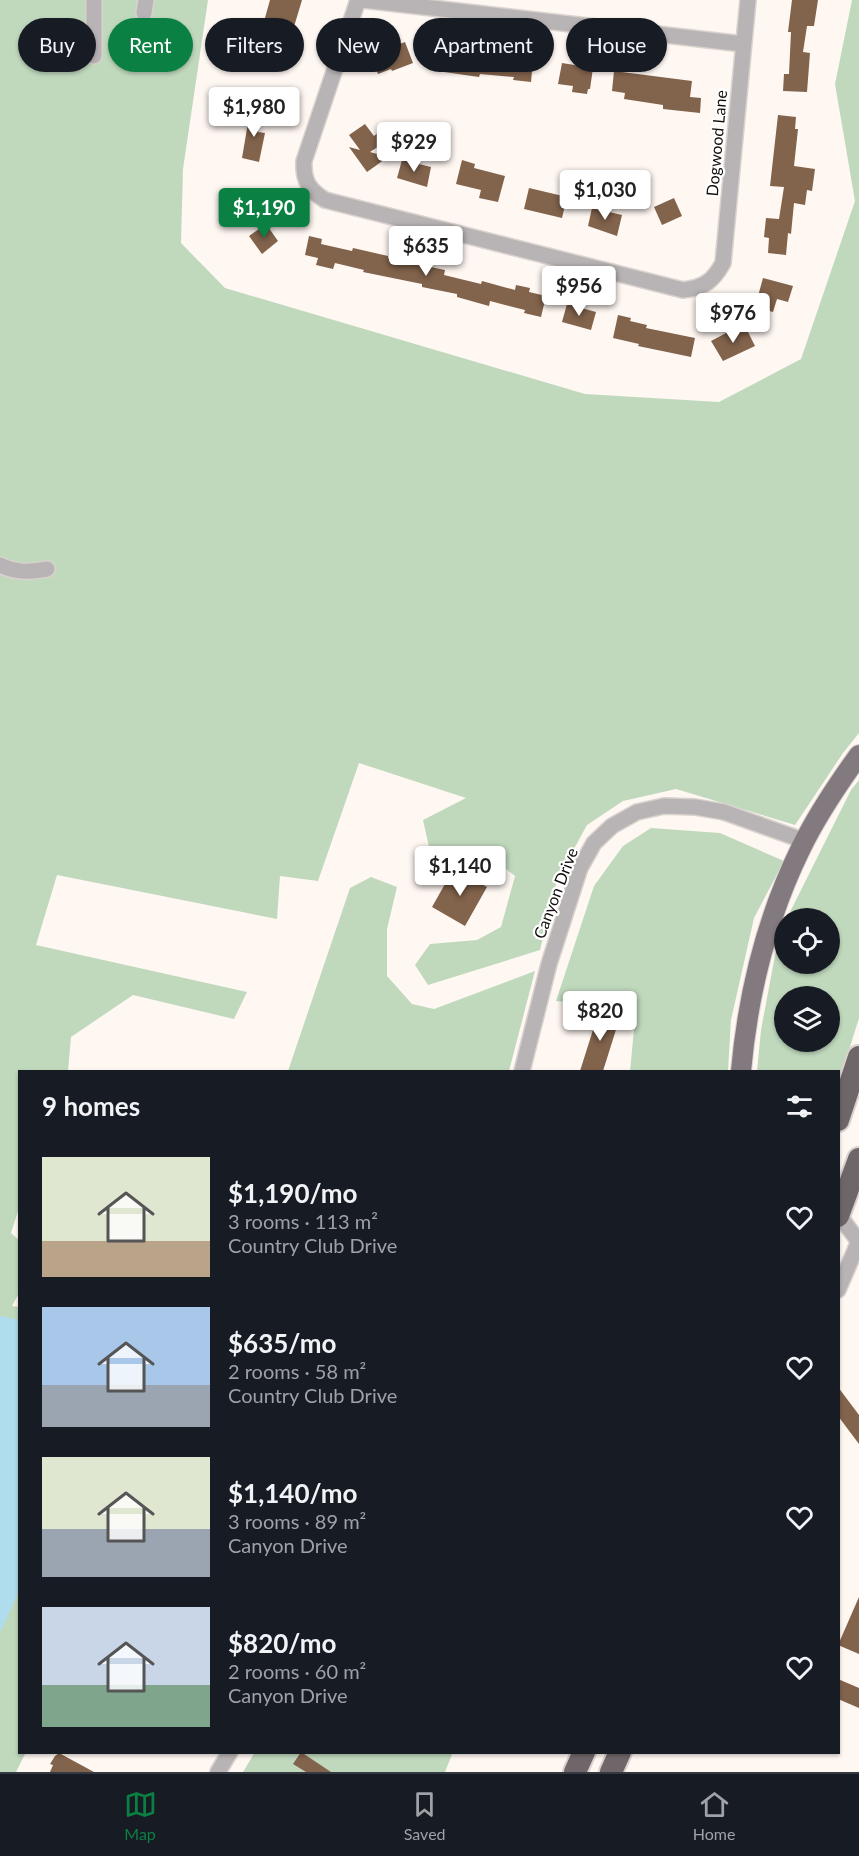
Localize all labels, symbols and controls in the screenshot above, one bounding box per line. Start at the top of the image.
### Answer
chip: Buy [18,18,96,72]
chip: Rent [108,18,193,72]
chip: Filters [205,18,304,72]
chip: New [316,18,401,72]
chip: Apartment [413,18,554,72]
chip: House [566,18,667,72]
pin: $1,980 [205,87,303,138]
street label: Dogwood Lane [702,89,730,197]
text: $1,980 [223,94,285,118]
pin: $929 [378,122,450,173]
text: $929 [391,129,437,153]
pin: $1,030 [556,170,654,221]
text: $1,030 [574,177,636,201]
pin: $1,190 [215,188,313,239]
text: $1,190 [233,195,295,219]
pin: $635 [390,226,462,277]
text: $635 [403,233,449,257]
pin: $956 [543,266,615,317]
text: $956 [556,273,602,297]
pin: $976 [697,293,769,344]
text: $976 [710,300,756,324]
street label: Canyon Drive [529,845,581,941]
pin: $1,140 [411,846,509,897]
text: $1,140 [429,853,491,877]
map controls [774,908,840,1052]
button: locate [774,908,840,974]
button: layers [774,986,840,1052]
pin: $820 [564,991,636,1042]
text: $820 [577,998,623,1022]
text: 9 homes [42,1090,140,1122]
icon: filters [783,1090,816,1123]
text: $1,190/mo [228,1177,358,1209]
icon: home [90,1181,162,1253]
icon: heart [783,1201,816,1234]
text: 3 rooms · 113 m² [228,1209,378,1233]
text: Country Club Drive [228,1233,397,1257]
text: $635/mo [228,1327,336,1359]
icon: home [90,1331,162,1403]
icon: heart [783,1351,816,1384]
text: 2 rooms · 58 m² [228,1359,366,1383]
text: Country Club Drive [228,1383,397,1407]
text: $1,140/mo [228,1477,358,1509]
icon: home [90,1481,162,1553]
icon: heart [783,1501,816,1534]
text: 3 rooms · 89 m² [228,1509,366,1533]
text: Canyon Drive [228,1533,348,1557]
text: $820/mo [228,1627,336,1659]
icon: home [90,1631,162,1703]
icon: heart [783,1651,816,1684]
text: 2 rooms · 60 m² [228,1659,366,1683]
text: Canyon Drive [228,1683,348,1707]
tab: Map [124,1788,157,1843]
tab: Saved [404,1788,446,1843]
tab: Home [693,1788,735,1843]

